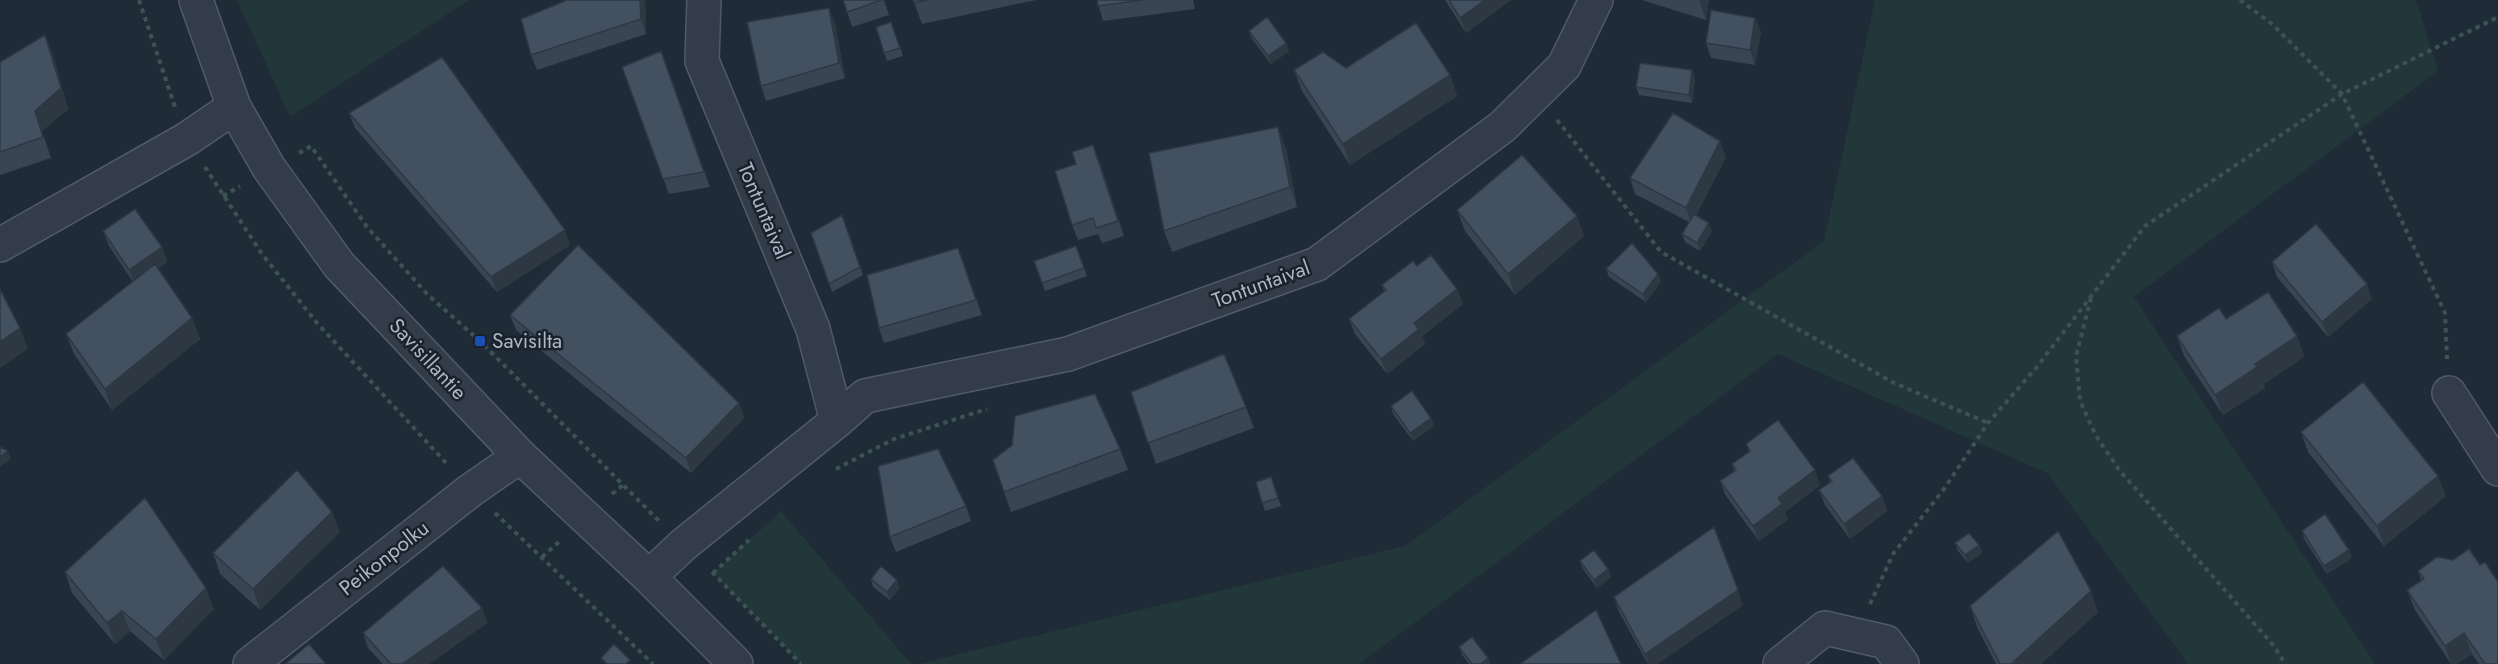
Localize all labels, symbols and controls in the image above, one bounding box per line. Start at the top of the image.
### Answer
street label: Tontuntaival [730,158,798,264]
street label: Tontuntaival [1208,252,1314,316]
street label: Savisillantie [382,311,474,407]
place label: Savisilta [492,326,562,356]
marker: Savisilta [473,334,487,348]
street label: Peikonpolku [333,513,435,603]

